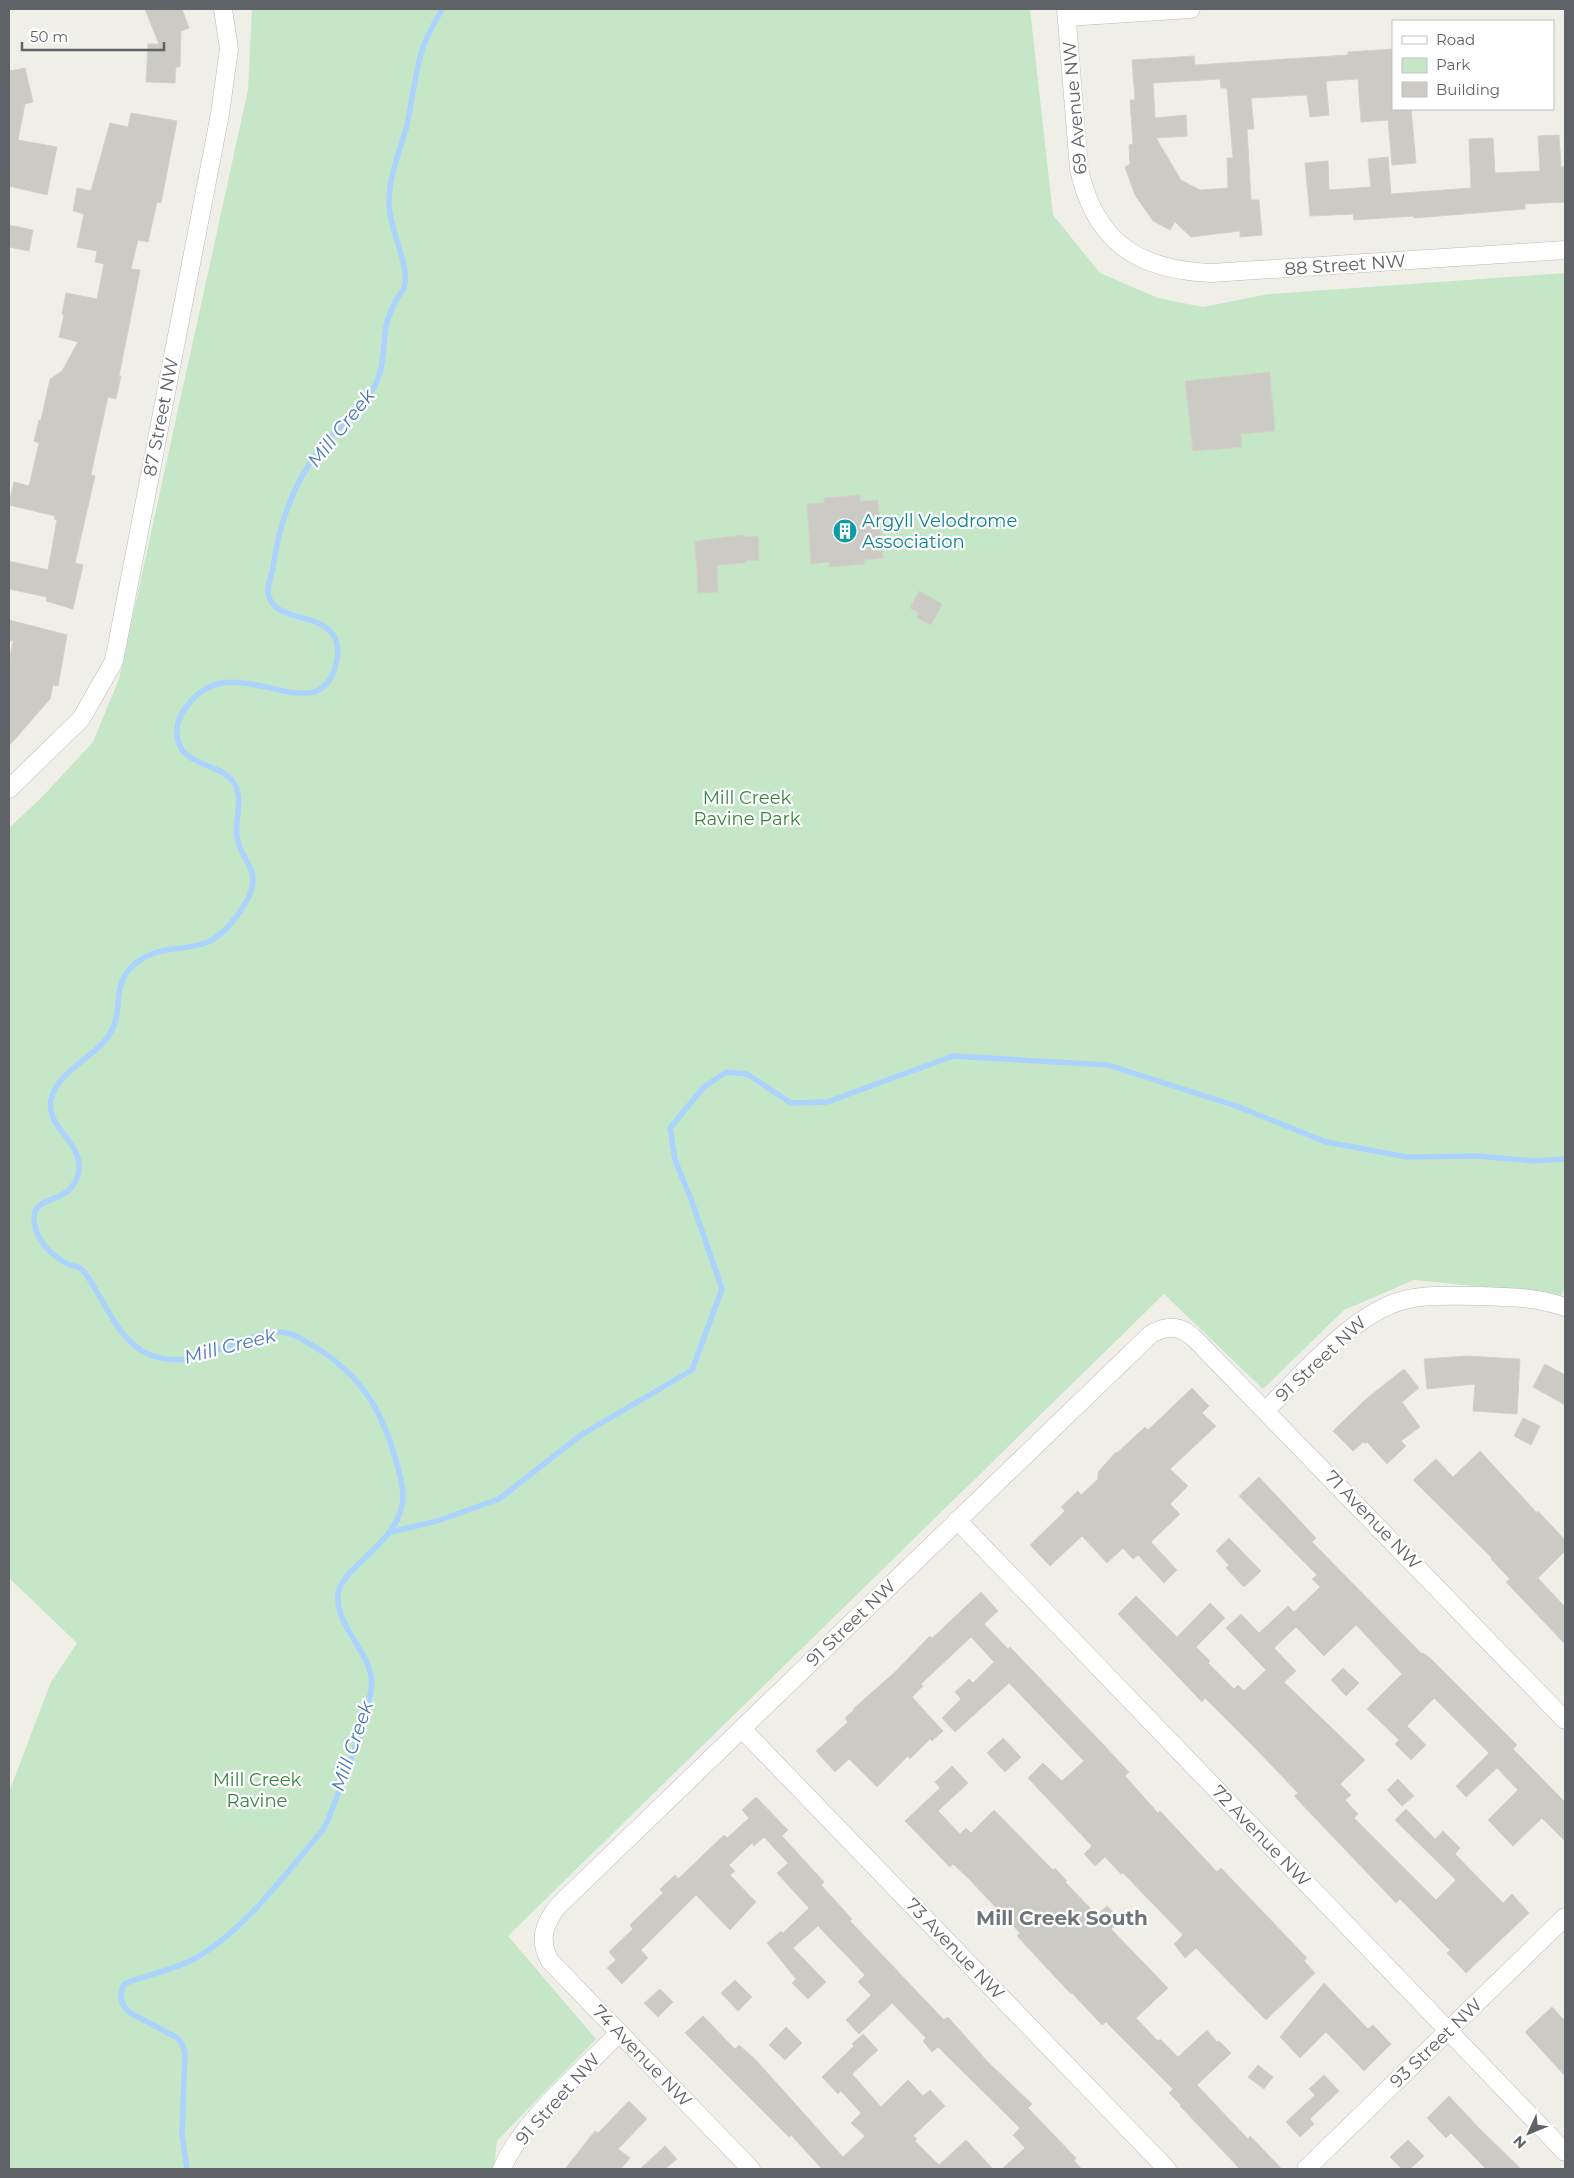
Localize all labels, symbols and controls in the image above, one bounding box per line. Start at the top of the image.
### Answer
scale bar [22,20,165,52]
legend [1392,20,1554,110]
text: 50 m [30,27,68,46]
text: Road [1436,30,1475,49]
street label: 69 Avenue NW [1058,40,1092,176]
text: Park [1436,55,1470,74]
text: Building [1436,80,1500,99]
street label: 88 Street NW [1284,250,1406,280]
street label: 87 Street NW [139,356,183,478]
water label: Mill Creek [303,384,380,472]
place label: Argyll Velodrome Association [862,510,1017,553]
building icon: Argyll Velodrome Association [832,518,858,544]
park label: Mill Creek Ravine Park [694,787,801,830]
street label: 91 Street NW [1271,1312,1371,1406]
water label: Mill Creek [182,1323,279,1368]
street label: 71 Avenue NW [1320,1466,1426,1574]
street label: 91 Street NW [802,1575,900,1671]
water label: Mill Creek [326,1697,378,1794]
park label: Mill Creek Ravine [213,1769,302,1812]
street label: 72 Avenue NW [1207,1781,1315,1891]
street label: 73 Avenue NW [901,1894,1009,2004]
district label: Mill Creek South [976,1906,1148,1930]
street label: 93 Street NW [1386,1994,1486,2092]
street label: 74 Avenue NW [588,2001,696,2111]
street label: 91 Street NW [511,2049,605,2149]
north arrow [1504,2108,1554,2158]
text: N [1509,2132,1530,2152]

